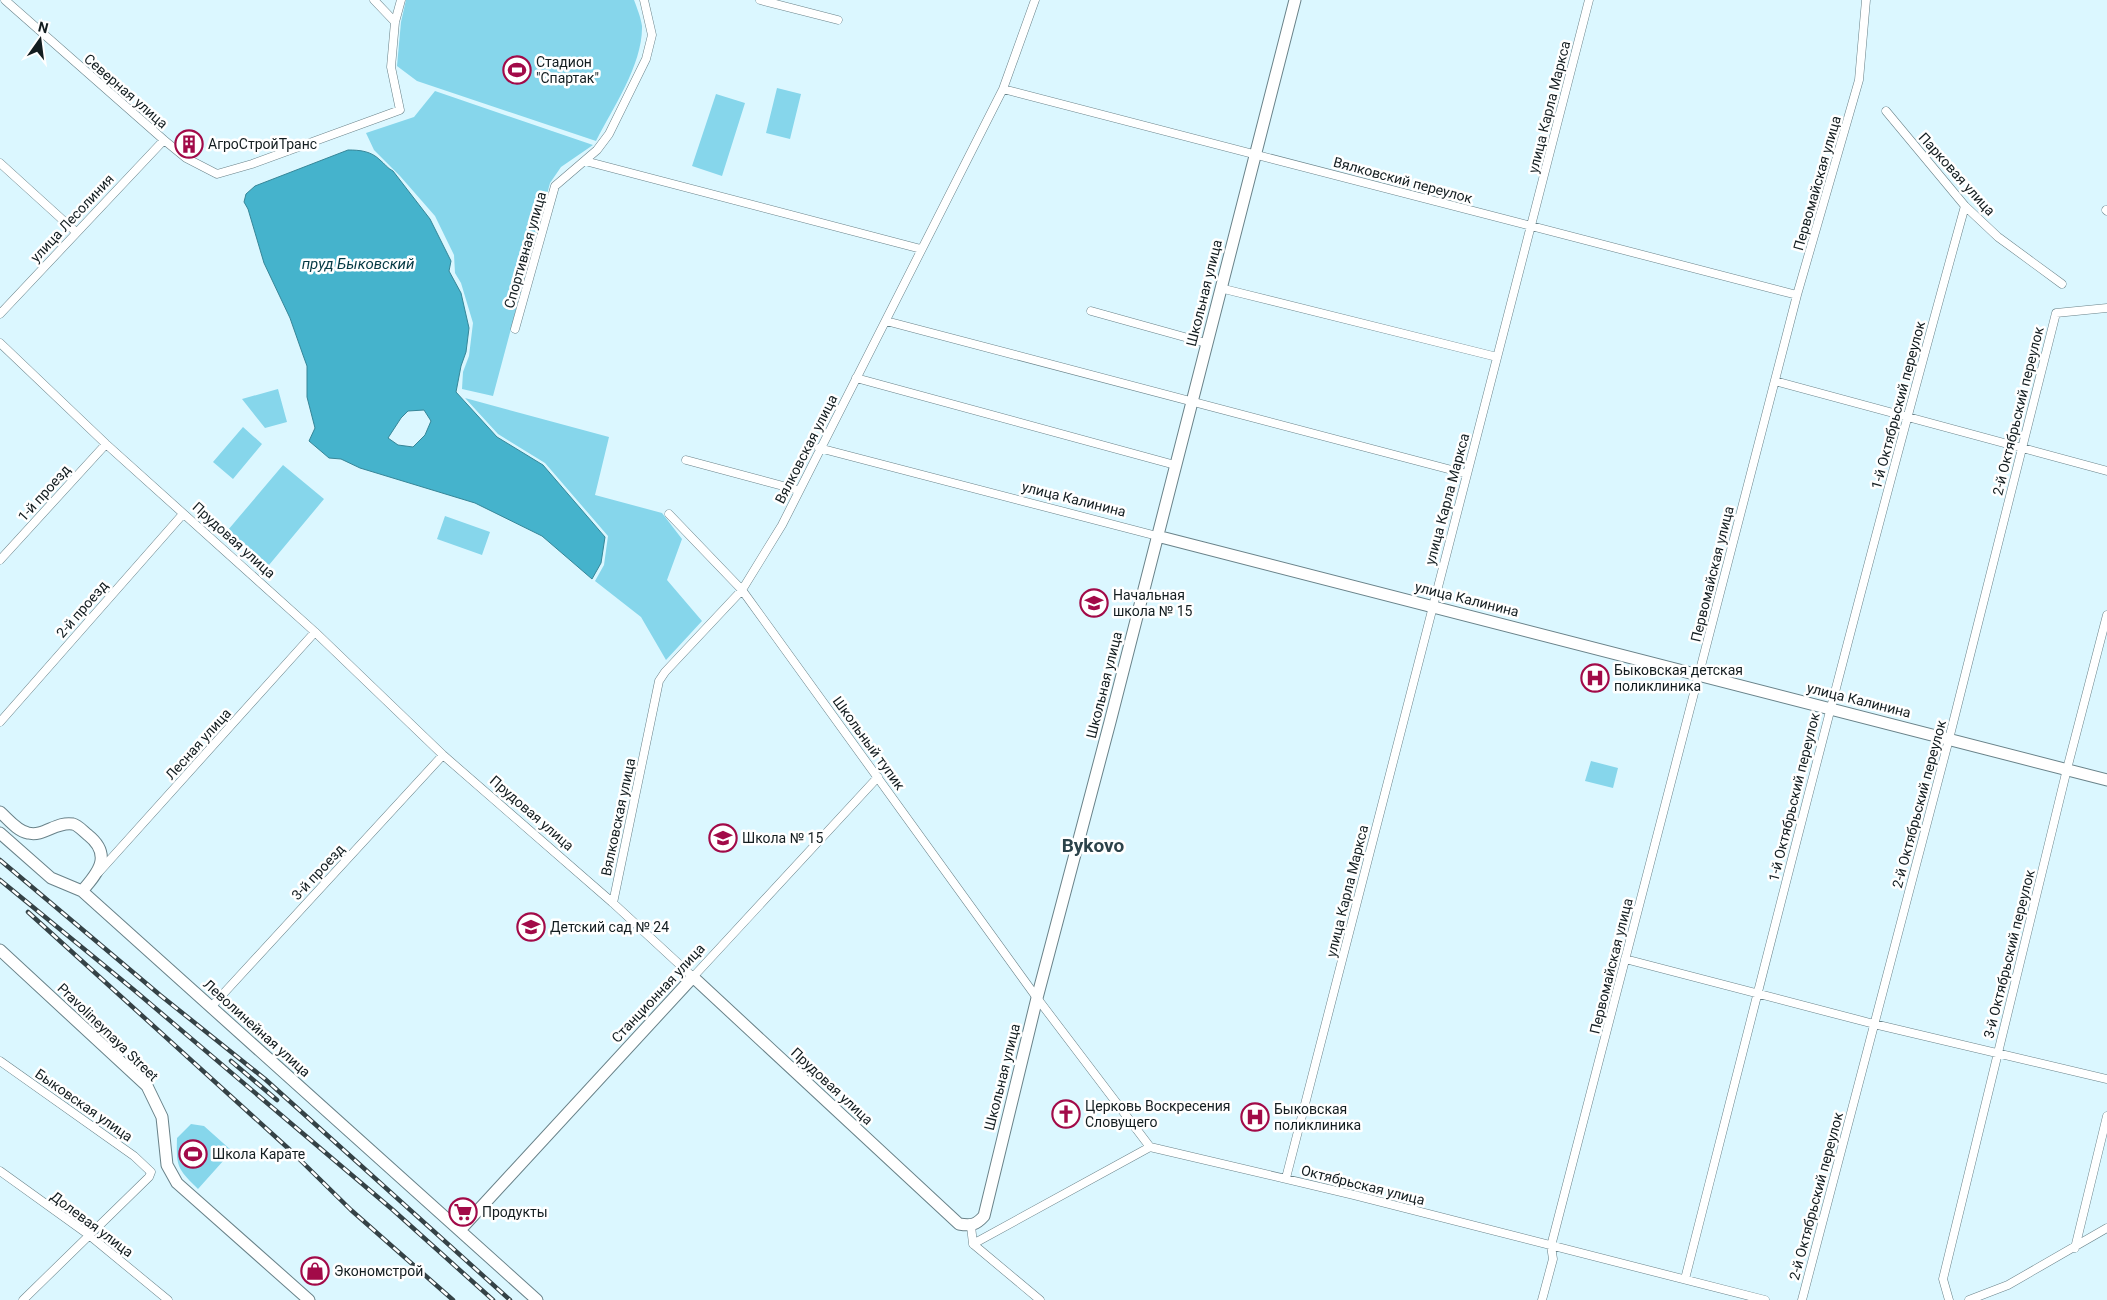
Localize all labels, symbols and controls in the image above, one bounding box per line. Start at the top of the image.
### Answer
north arrow [15,15,65,65]
text: N [36,18,50,36]
street label: улица Карла Маркса [1525,39,1573,175]
street label: Северная улица [81,50,171,132]
place label: Стадион "Спартак" [536,54,599,86]
sports icon: Стадион "Спартак" [502,55,532,85]
street label: Первомайская улица [1790,114,1844,252]
building icon: АгроСтройТранс [174,129,204,159]
street label: Парковая улица [1916,129,1998,219]
place label: АгроСтройТранс [208,136,317,152]
street label: Вялковский переулок [1332,154,1475,206]
street label: улица Лесолиния [27,171,117,265]
street label: Спортивная улица [501,190,549,310]
street label: Школьная улица [1183,238,1225,348]
water label: пруд Быковский [302,255,414,273]
street label: 1-й Октябрьский переулок [1868,319,1928,491]
street label: 2-й Октябрьский переулок [1989,325,2047,497]
street label: Вялковская улица [772,392,840,506]
street label: улица Карла Маркса [1422,431,1472,567]
street label: 1-й проезд [15,461,74,524]
street label: улица Калинина [1020,478,1128,520]
street label: Прудовая улица [189,499,279,581]
street label: Первомайская улица [1687,504,1737,644]
street label: 2-й проезд [53,577,111,641]
street label: улица Калинина [1413,578,1521,620]
place label: Начальная школа № 15 [1113,587,1193,619]
school or university icon: Начальная школа № 15 [1079,588,1109,618]
street label: Школьная улица [1083,630,1125,740]
place label: Быковская детская поликлиника [1614,662,1743,694]
hospital icon: Быковская детская поликлиника [1580,663,1610,693]
street label: улица Калинина [1805,679,1913,721]
street label: Школьный тупик [830,693,909,793]
street label: Лесная улица [162,705,234,783]
street label: 1-й Октябрьский переулок [1765,711,1823,883]
street label: 2-й Октябрьский переулок [1889,718,1949,890]
street label: Вялковская улица [598,757,638,877]
street label: Прудовая улица [487,772,577,854]
school or university icon: Школа № 15 [708,823,738,853]
street label: улица Карла Маркса [1323,823,1371,959]
place label: Школа № 15 [742,830,823,846]
district label: Bykovo [1062,834,1125,857]
street label: 3-й проезд [288,840,348,903]
street label: 3-й Октябрьский переулок [1980,868,2038,1040]
street label: Первомайская улица [1586,896,1636,1036]
school or university icon: Детский сад № 24 [516,912,546,942]
place label: Детский сад № 24 [550,919,669,935]
street label: Станционная улица [608,940,708,1046]
street label: Леволинейная улица [200,976,314,1080]
street label: Pravolineynaya Street [54,980,162,1085]
street label: Школьная улица [981,1022,1023,1132]
street label: Прудовая улица [788,1044,876,1128]
street label: Быковская улица [32,1065,136,1145]
place label: Церковь Воскресения Словущего [1085,1098,1231,1130]
church icon: Церковь Воскресения Словущего [1051,1099,1081,1129]
place label: Быковская поликлиника [1274,1101,1361,1133]
hospital icon: Быковская поликлиника [1240,1102,1270,1132]
street label: 2-й Октябрьский переулок [1786,1110,1846,1282]
sports icon: Школа Карате [178,1139,208,1169]
place label: Школа Карате [212,1146,305,1162]
street label: Октябрьская улица [1300,1162,1426,1208]
street label: Долевая улица [48,1188,136,1260]
supermarket icon: Продукты [448,1197,478,1227]
place label: Продукты [482,1204,548,1220]
shop icon: Экономстрой [300,1256,330,1286]
place label: Экономстрой [334,1263,423,1279]

